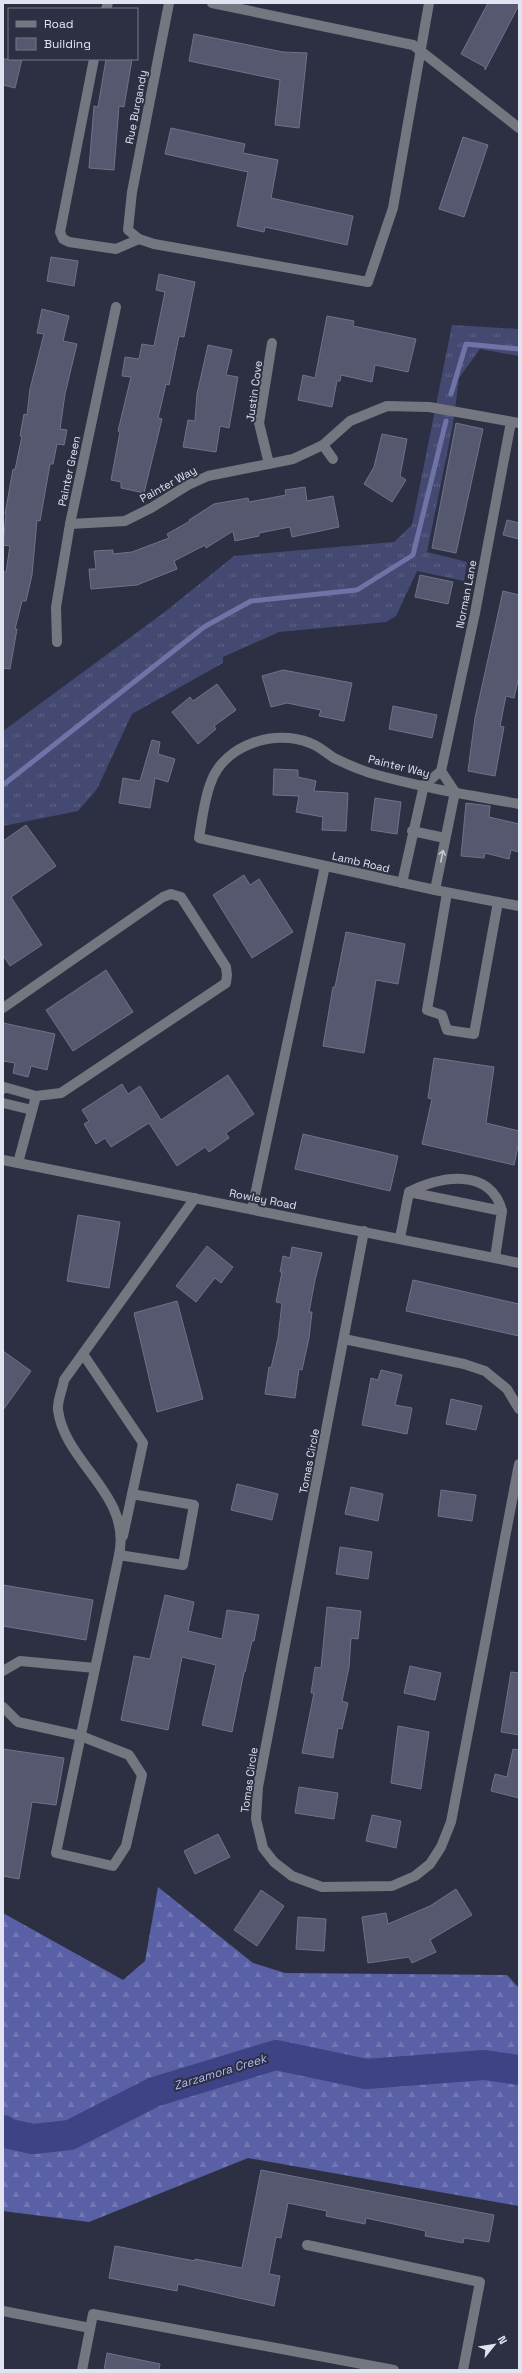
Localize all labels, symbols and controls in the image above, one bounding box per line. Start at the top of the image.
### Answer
legend [8,8,138,60]
text: Road [44,16,73,32]
text: Building [44,36,91,52]
street label: Rue Burgandy [122,69,150,145]
street label: Justin Cove [243,359,265,423]
street label: Painter Green [55,435,83,507]
street label: Painter Way [137,463,199,505]
street label: Norman Lane [453,559,479,629]
street label: Painter Way [367,752,431,780]
street label: Lamb Road [331,849,391,875]
one-way arrow [438,850,446,863]
street label: Rowley Road [228,1186,298,1212]
street label: Tomas Circle [296,1427,322,1495]
street label: Tomas Circle [237,1746,261,1814]
water label: Zarzamora Creek [172,2050,270,2094]
north arrow [474,2325,514,2365]
text: N [495,2333,511,2347]

